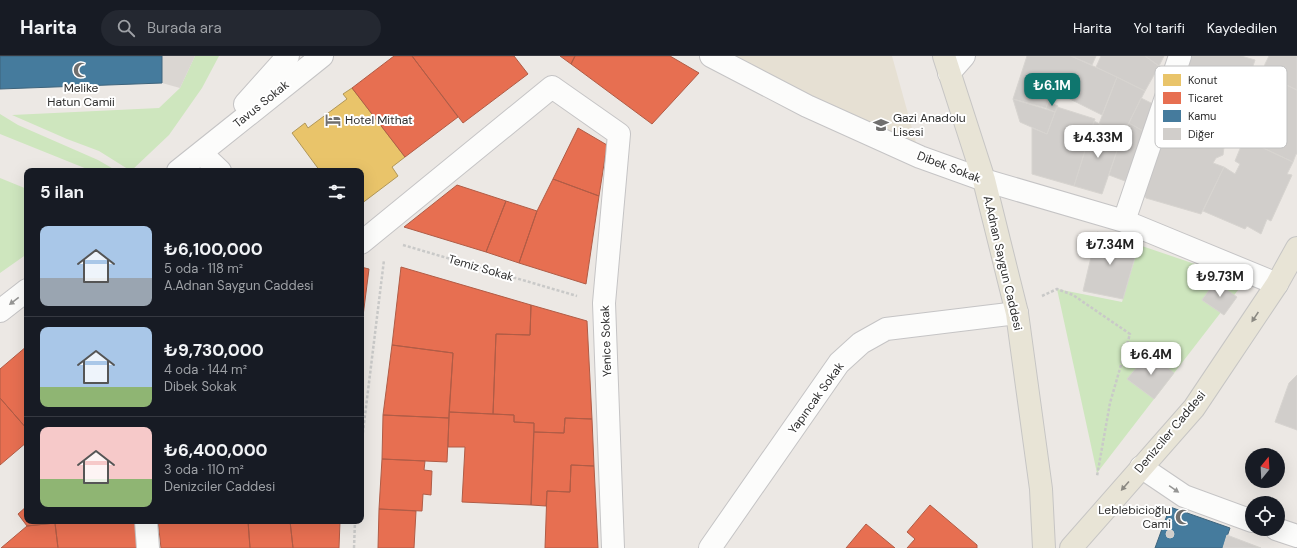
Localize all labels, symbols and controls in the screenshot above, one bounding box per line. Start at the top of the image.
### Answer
search box [101,10,381,46]
text: Harita [20,15,77,40]
icon: search [115,17,137,39]
text: Burada ara [147,18,222,38]
text: Harita [1073,19,1112,37]
text: Yol tarifi [1134,19,1185,37]
text: Kaydedilen [1207,19,1277,37]
mosque icon: Melike Hatun Camii [72,61,90,79]
legend [1155,66,1287,148]
pin: ₺6.1M [1024,73,1080,107]
text: Konut [1188,73,1218,87]
street label: Tavus Sokak [230,77,292,131]
text: ₺6.1M [1033,77,1071,94]
place label: Melike Hatun Camii [47,80,115,110]
text: Ticaret [1188,91,1223,105]
text: Kamu [1188,109,1216,123]
place label: Gazi Anadolu Lisesi [893,110,966,140]
hotel icon: Hotel Mithat [324,111,342,129]
place label: Hotel Mithat [345,112,413,128]
school or university icon: Gazi Anadolu Lisesi [872,116,890,134]
pin: ₺4.33M [1065,125,1131,159]
text: Diğer [1188,127,1214,141]
text: ₺4.33M [1073,129,1123,146]
street label: Dibek Sokak [915,147,983,187]
text: 5 ilan [40,181,84,203]
icon: filters [326,181,348,203]
street label: A.Adnan Saygun Caddesi [980,194,1026,332]
pin: ₺7.34M [1077,232,1143,266]
text: ₺7.34M [1086,236,1134,253]
text: ₺6,100,000 [164,238,263,260]
icon: home [72,242,120,290]
street label: Temiz Sokak [447,251,515,285]
text: 5 oda · 118 m² [164,260,243,277]
pin: ₺9.73M [1187,264,1253,298]
text: ₺9.73M [1196,268,1244,285]
text: A.Adnan Saygun Caddesi [164,277,313,294]
one-way arrow [8,296,19,305]
street label: Yenice Sokak [597,305,615,377]
one-way arrow [1251,312,1259,322]
text: ₺9,730,000 [164,339,264,361]
pin: ₺6.4M [1123,342,1179,376]
icon: home [72,343,120,391]
text: ₺6.4M [1130,346,1172,363]
street label: Yapıncak Sokak [785,359,847,437]
text: 4 oda · 144 m² [164,361,247,378]
text: Dibek Sokak [164,378,237,395]
street label: Denizciler Caddesi [1131,388,1209,476]
text: ₺6,400,000 [164,439,268,461]
icon: home [72,443,120,491]
north arrow [1245,448,1285,488]
map controls [1245,448,1285,536]
text: 3 oda · 110 m² [164,461,244,478]
text: Denizciler Caddesi [164,478,275,495]
one-way arrow [1120,481,1129,492]
one-way arrow [1168,485,1179,493]
button: locate [1245,496,1285,536]
place label: Leblebicioğlu Cami [1098,502,1171,532]
mosque icon: Leblebicioğlu Cami [1174,508,1192,526]

